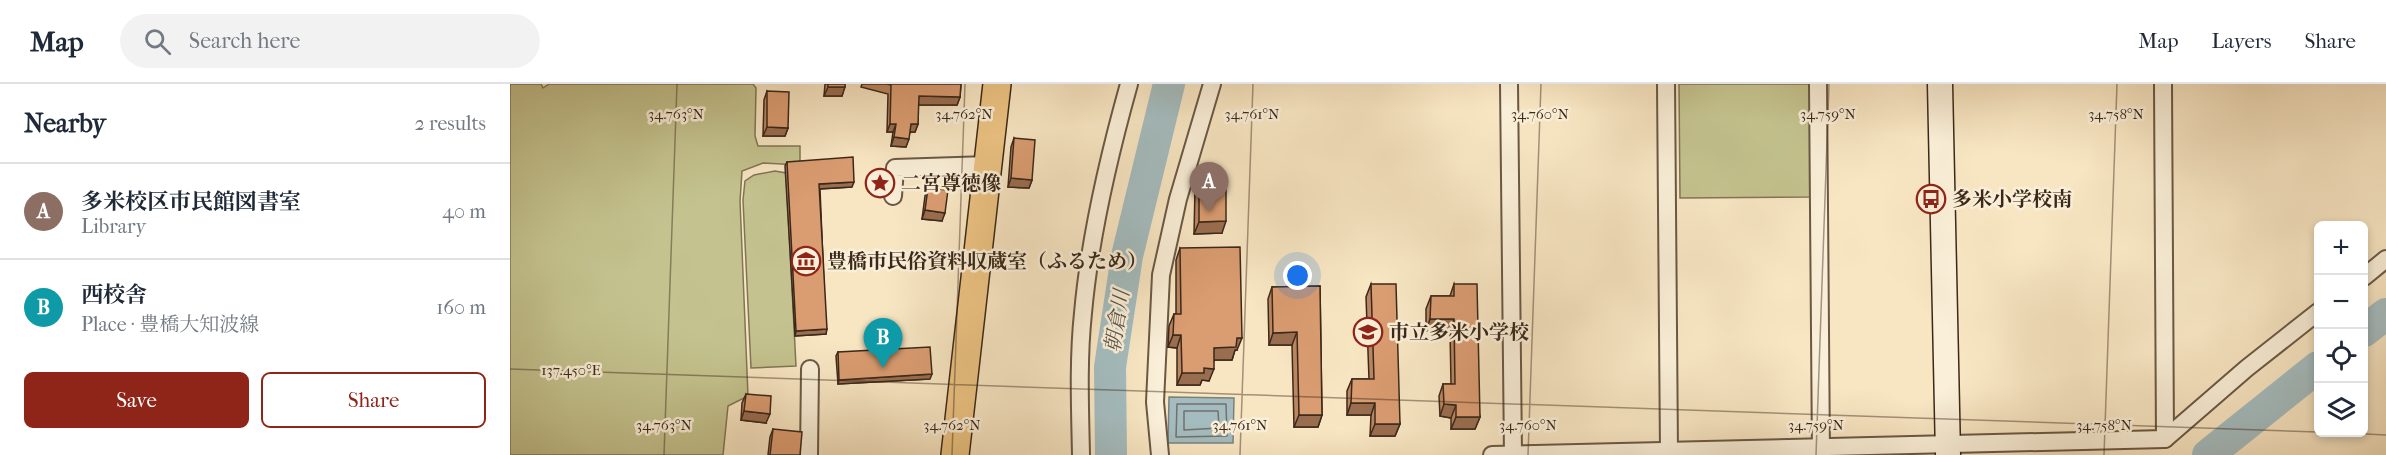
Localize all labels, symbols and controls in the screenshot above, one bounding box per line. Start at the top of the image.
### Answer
search box [120,14,540,68]
text: Map [30,25,84,58]
icon: search [141,25,174,58]
text: Search here [189,28,300,54]
text: Map [2138,29,2179,53]
text: Layers [2212,29,2271,53]
text: Share [2304,29,2356,53]
text: 34.763°N [648,105,705,123]
text: 34.762°N [935,105,993,123]
text: 34.761°N [1225,105,1280,123]
text: 34.760°N [1511,105,1570,123]
text: 34.759°N [1800,105,1857,123]
text: 34.758°N [2088,105,2144,123]
text: Nearby [24,108,106,139]
text: 2 results [415,112,486,135]
pin: A [1190,162,1228,212]
place icon: 二宮尊徳像 [864,167,896,199]
place label: 二宮尊徳像 [901,172,1001,195]
bus stop icon: 多米小学校南 [1915,183,1947,215]
place label: 多米小学校南 [1952,188,2072,211]
text: 多米校区市民館図書室 [81,189,301,215]
text: A [37,200,50,223]
text: 40 m [442,200,486,223]
text: Library [81,215,146,238]
map controls [2314,221,2368,437]
button: + [2314,221,2368,275]
museum icon: 豊橋市民俗資料収蔵室（ふるため） [790,245,822,277]
place label: 豊橋市民俗資料収蔵室（ふるため） [827,250,1147,273]
your location [1283,261,1312,290]
button: − [2314,275,2368,329]
text: 西校舎 [81,282,147,308]
water label: 朝倉川 [1100,286,1134,354]
text: B [37,296,50,319]
text: 160 m [436,296,486,319]
text: Place · 豊橋大知波線 [81,313,259,336]
school or university icon: 市立多米小学校 [1352,316,1384,348]
pin: B [864,318,902,368]
place label: 市立多米小学校 [1389,321,1529,344]
button: locate [2314,329,2368,383]
text: 137.450°E [541,361,601,379]
button: Save [24,372,249,428]
button: Share [261,372,486,428]
button: layers [2314,383,2368,437]
text: 34.763°N [636,416,693,434]
text: 34.762°N [923,416,981,434]
text: 34.761°N [1213,416,1268,434]
text: 34.760°N [1499,416,1558,434]
text: 34.759°N [1788,416,1845,434]
text: 34.758°N [2076,416,2132,434]

